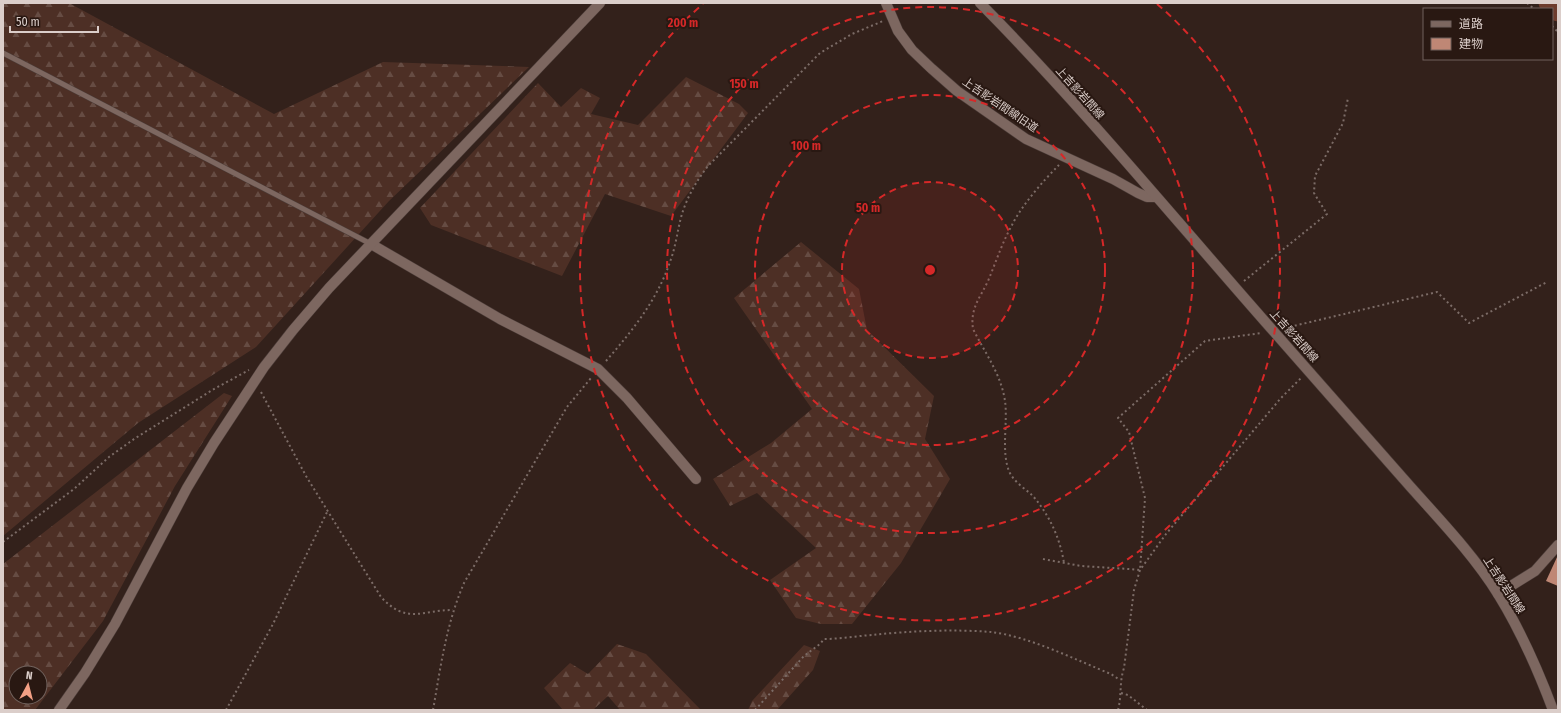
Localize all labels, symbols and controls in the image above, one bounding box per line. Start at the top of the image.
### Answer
scale bar [10,8,98,34]
legend [1423,8,1553,60]
text: 50 m [16,15,40,29]
text: 200 m [667,16,698,30]
text: 道路 [1459,17,1483,31]
text: 建物 [1459,37,1483,51]
street label: 上吉影岩間線 [1053,64,1107,122]
street label: 上吉影岩間線旧道 [960,75,1040,135]
text: 150 m [729,77,759,91]
text: 100 m [791,139,821,153]
text: 50 m [856,201,880,215]
centre of rings [923,263,937,277]
street label: 上吉影岩間線 [1267,307,1321,365]
street label: 上吉影岩間線 [1481,554,1527,616]
north arrow [8,665,48,705]
text: N [25,669,33,682]

